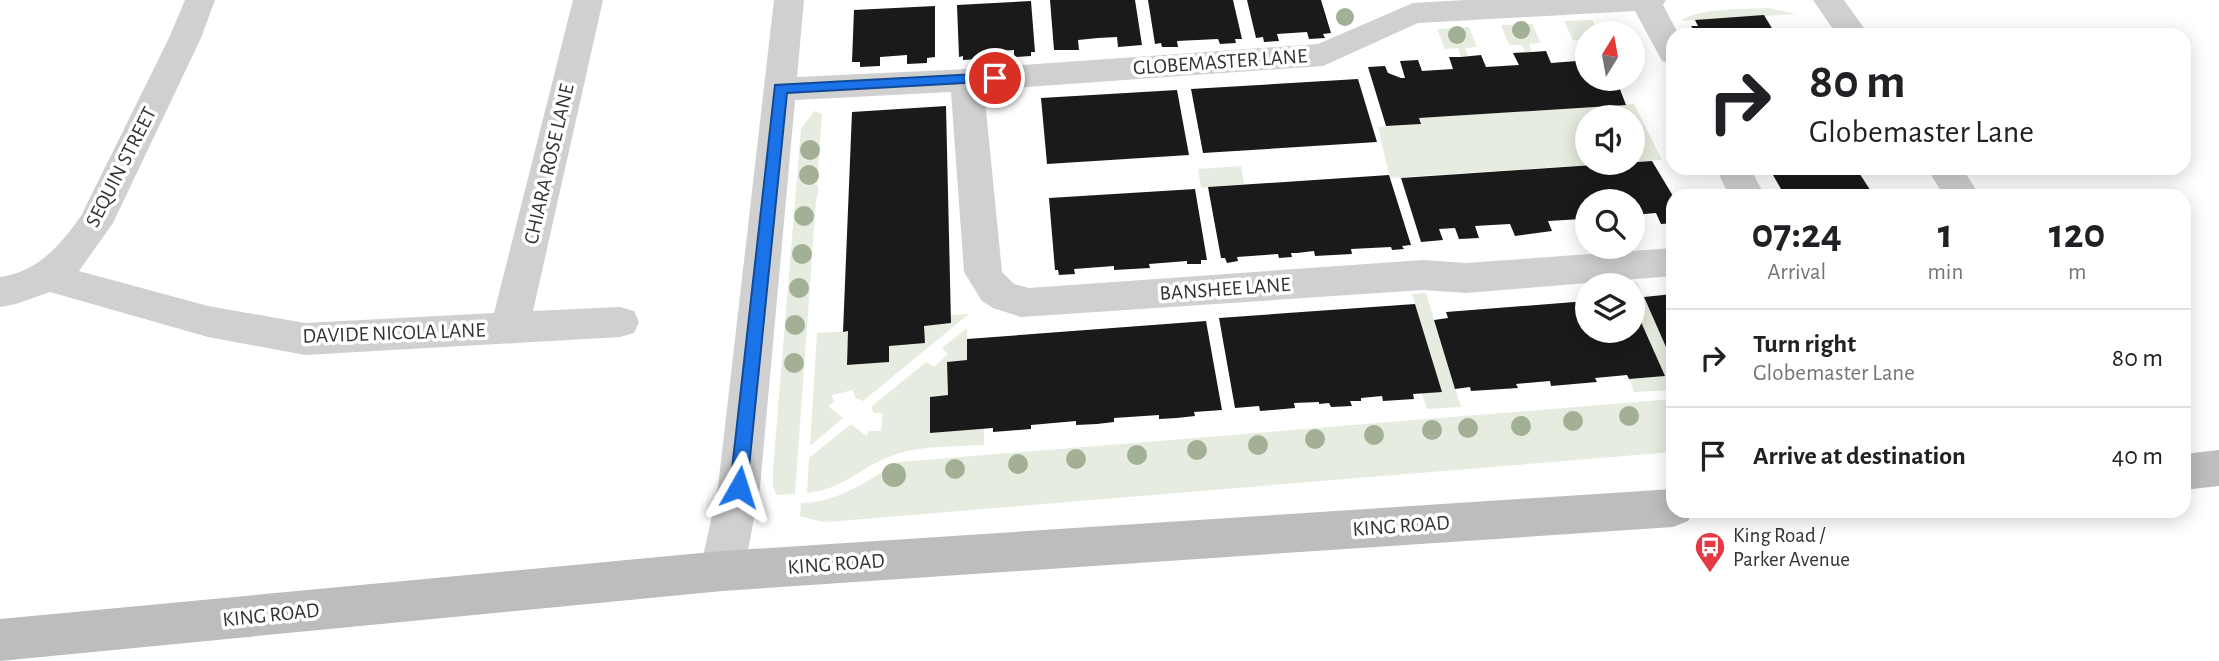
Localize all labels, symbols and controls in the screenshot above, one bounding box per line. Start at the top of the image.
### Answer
north arrow [1575,21,1645,91]
map controls [1575,21,1645,343]
street label: GLOBEMASTER LANE [1132,45,1308,79]
pin [965,48,1025,108]
icon: right [1694,56,1785,147]
text: 80 m [1809,58,1906,107]
icon: arrive [976,59,1014,97]
street label: CHIARA ROSE LANE [520,82,578,246]
street label: SEQUIN STREET [82,104,160,230]
button: sound [1575,105,1645,175]
text: Globemaster Lane [1809,116,2034,148]
button: search [1575,189,1645,259]
text: 07:24 [1751,213,1842,255]
text: 1 [1938,213,1953,255]
text: 120 [2049,213,2106,255]
text: Arrival [1767,261,1826,284]
text: min [1927,261,1963,284]
text: m [2068,261,2086,284]
button: layers [1575,273,1645,343]
street label: BANSHEE LANE [1159,274,1291,304]
street label: DAVIDE NICOLA LANE [302,319,486,347]
text: Turn right [1753,331,1856,357]
icon: right [1694,339,1732,377]
text: 80 m [2112,345,2163,371]
text: Globemaster Lane [1753,362,1915,385]
icon: arrive [1694,437,1732,475]
text: Arrive at destination [1753,443,1966,469]
text: 40 m [2112,443,2163,469]
position arrow [702,450,776,524]
street label: KING ROAD [1352,512,1450,540]
place label: King Road / Parker Avenue [1733,525,1850,570]
bus stop icon: King Road / Parker Avenue [1693,530,1727,574]
street label: KING ROAD [787,550,885,578]
street label: KING ROAD [221,599,321,631]

